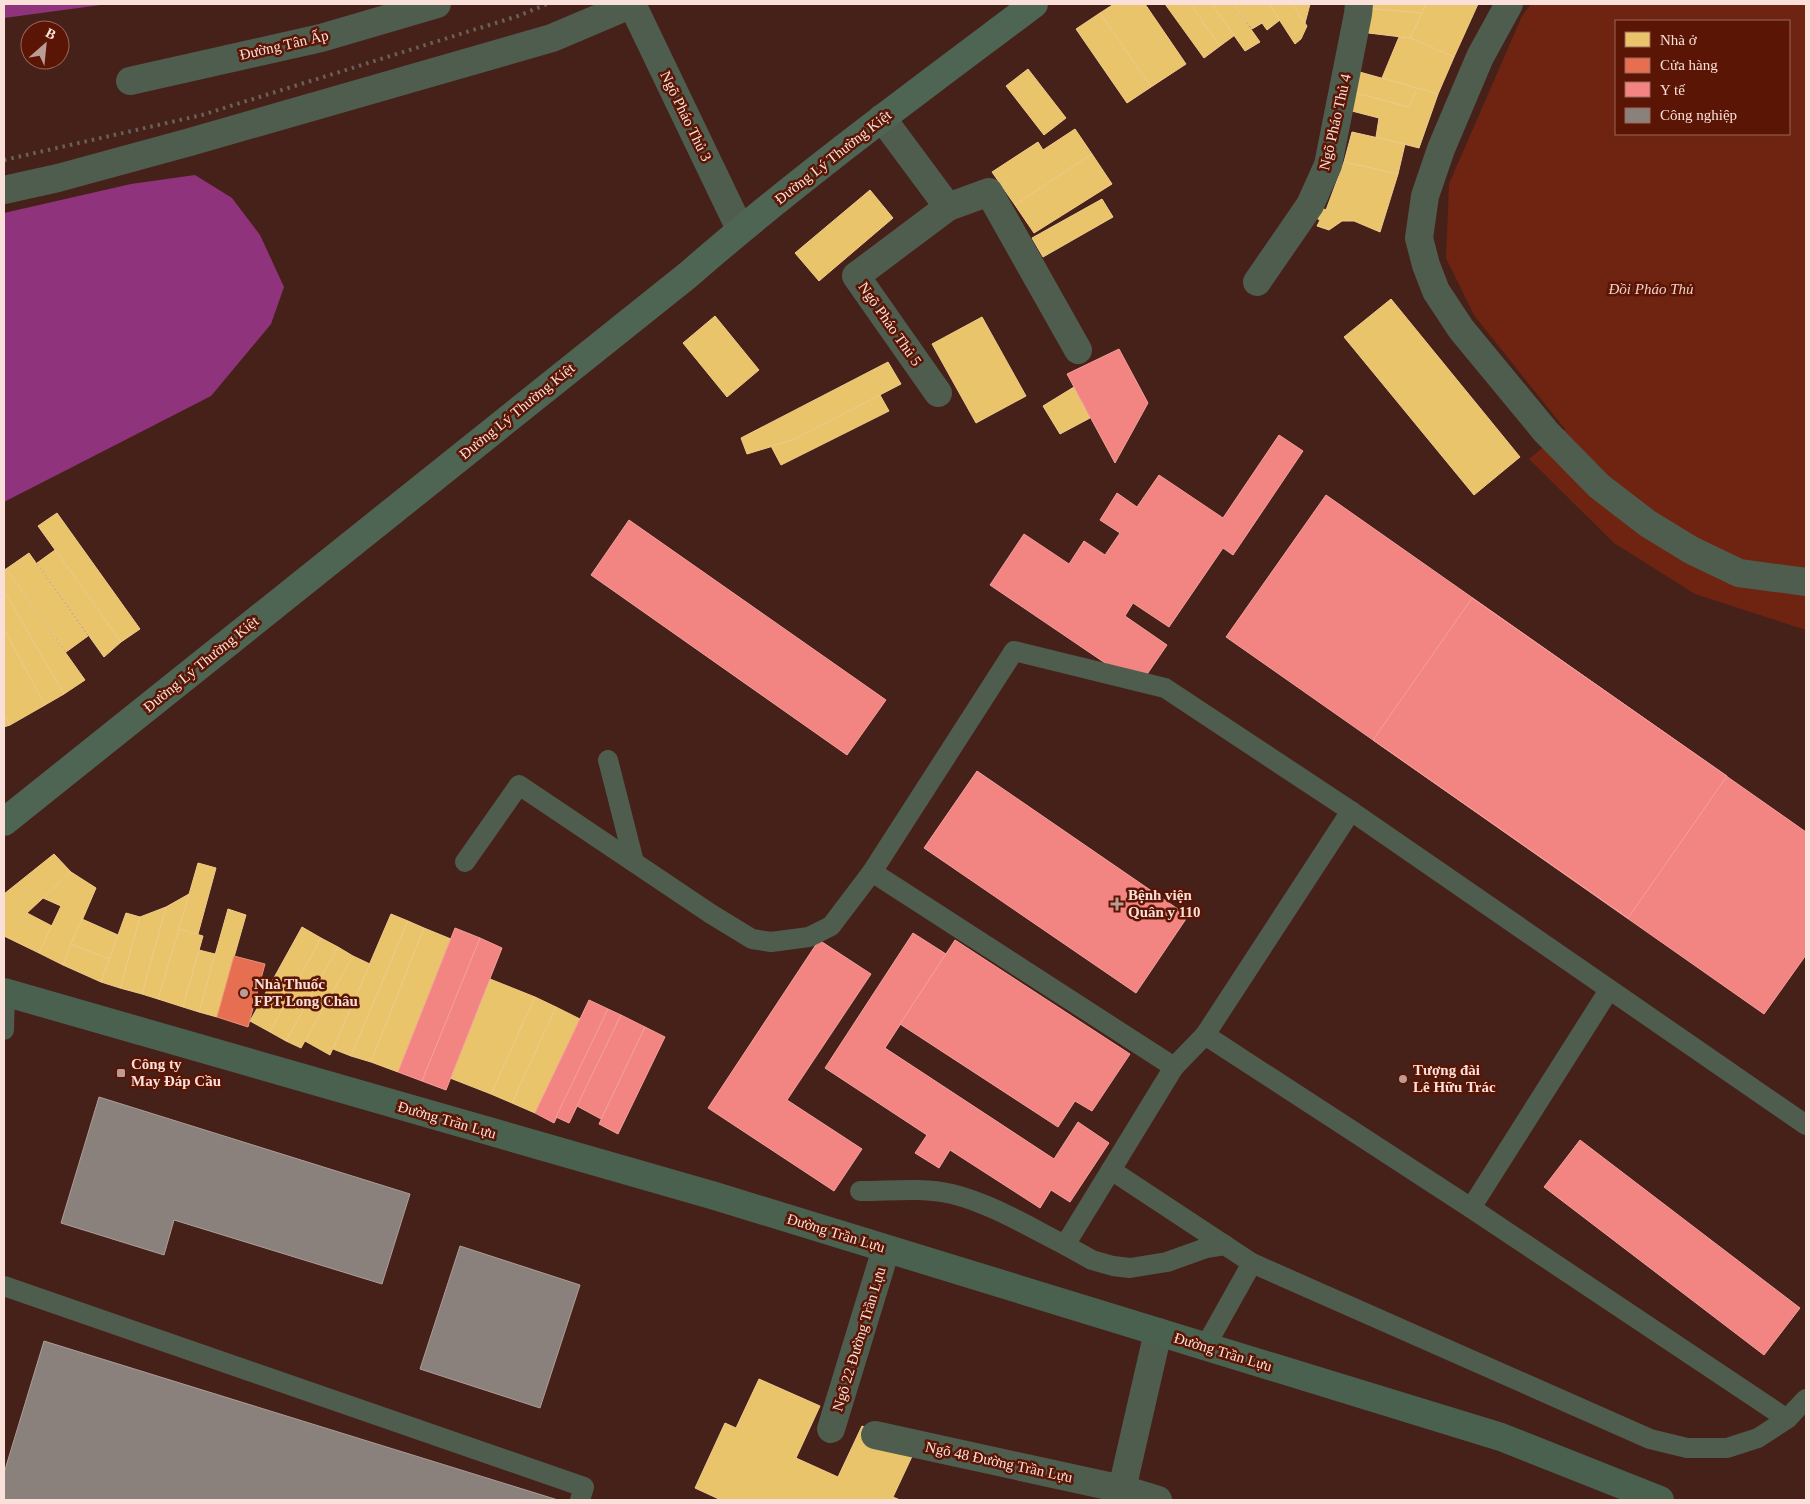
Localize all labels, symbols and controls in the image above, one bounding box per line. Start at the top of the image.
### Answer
north arrow [20,20,70,70]
legend [1615,20,1790,135]
text: B [43,25,58,43]
street label: Đường Tân Ấp [238,27,330,63]
text: Nhà ở [1660,32,1698,48]
text: Cửa hàng [1660,57,1718,73]
street label: Ngõ Pháo Thủ 3 [657,68,715,164]
street label: Ngõ Pháo Thủ 4 [1316,72,1354,172]
text: Y tế [1660,82,1685,98]
street label: Đường Lý Thường Kiệt [772,106,895,207]
text: Công nghiệp [1660,107,1737,123]
street label: Ngõ Pháo Thủ 5 [855,279,925,369]
park label: Đồi Pháo Thủ [1607,281,1694,297]
street label: Đường Lý Thường Kiệt [456,359,578,462]
street label: Đường Lý Thường Kiệt [140,612,262,715]
place label: Bệnh viện Quân y 110 [1128,887,1201,920]
marker: Bệnh viện Quân y 110 [1110,897,1124,911]
place label: Nhà Thuốc FPT Long Châu [254,976,358,1009]
marker: Nhà Thuốc FPT Long Châu [238,987,250,999]
place label: Công ty May Đáp Cầu [131,1056,221,1089]
place label: Tượng đài Lê Hữu Trác [1413,1062,1496,1095]
marker: Công ty May Đáp Cầu [115,1067,127,1079]
marker: Tượng đài Lê Hữu Trác [1397,1073,1409,1085]
street label: Đường Trần Lựu [396,1098,499,1142]
street label: Đường Trần Lựu [785,1210,887,1256]
street label: Ngõ 22 Đường Trần Lựu [829,1264,889,1413]
street label: Đường Trần Lựu [1172,1329,1274,1375]
street label: Ngõ 48 Đường Trần Lựu [924,1439,1075,1486]

